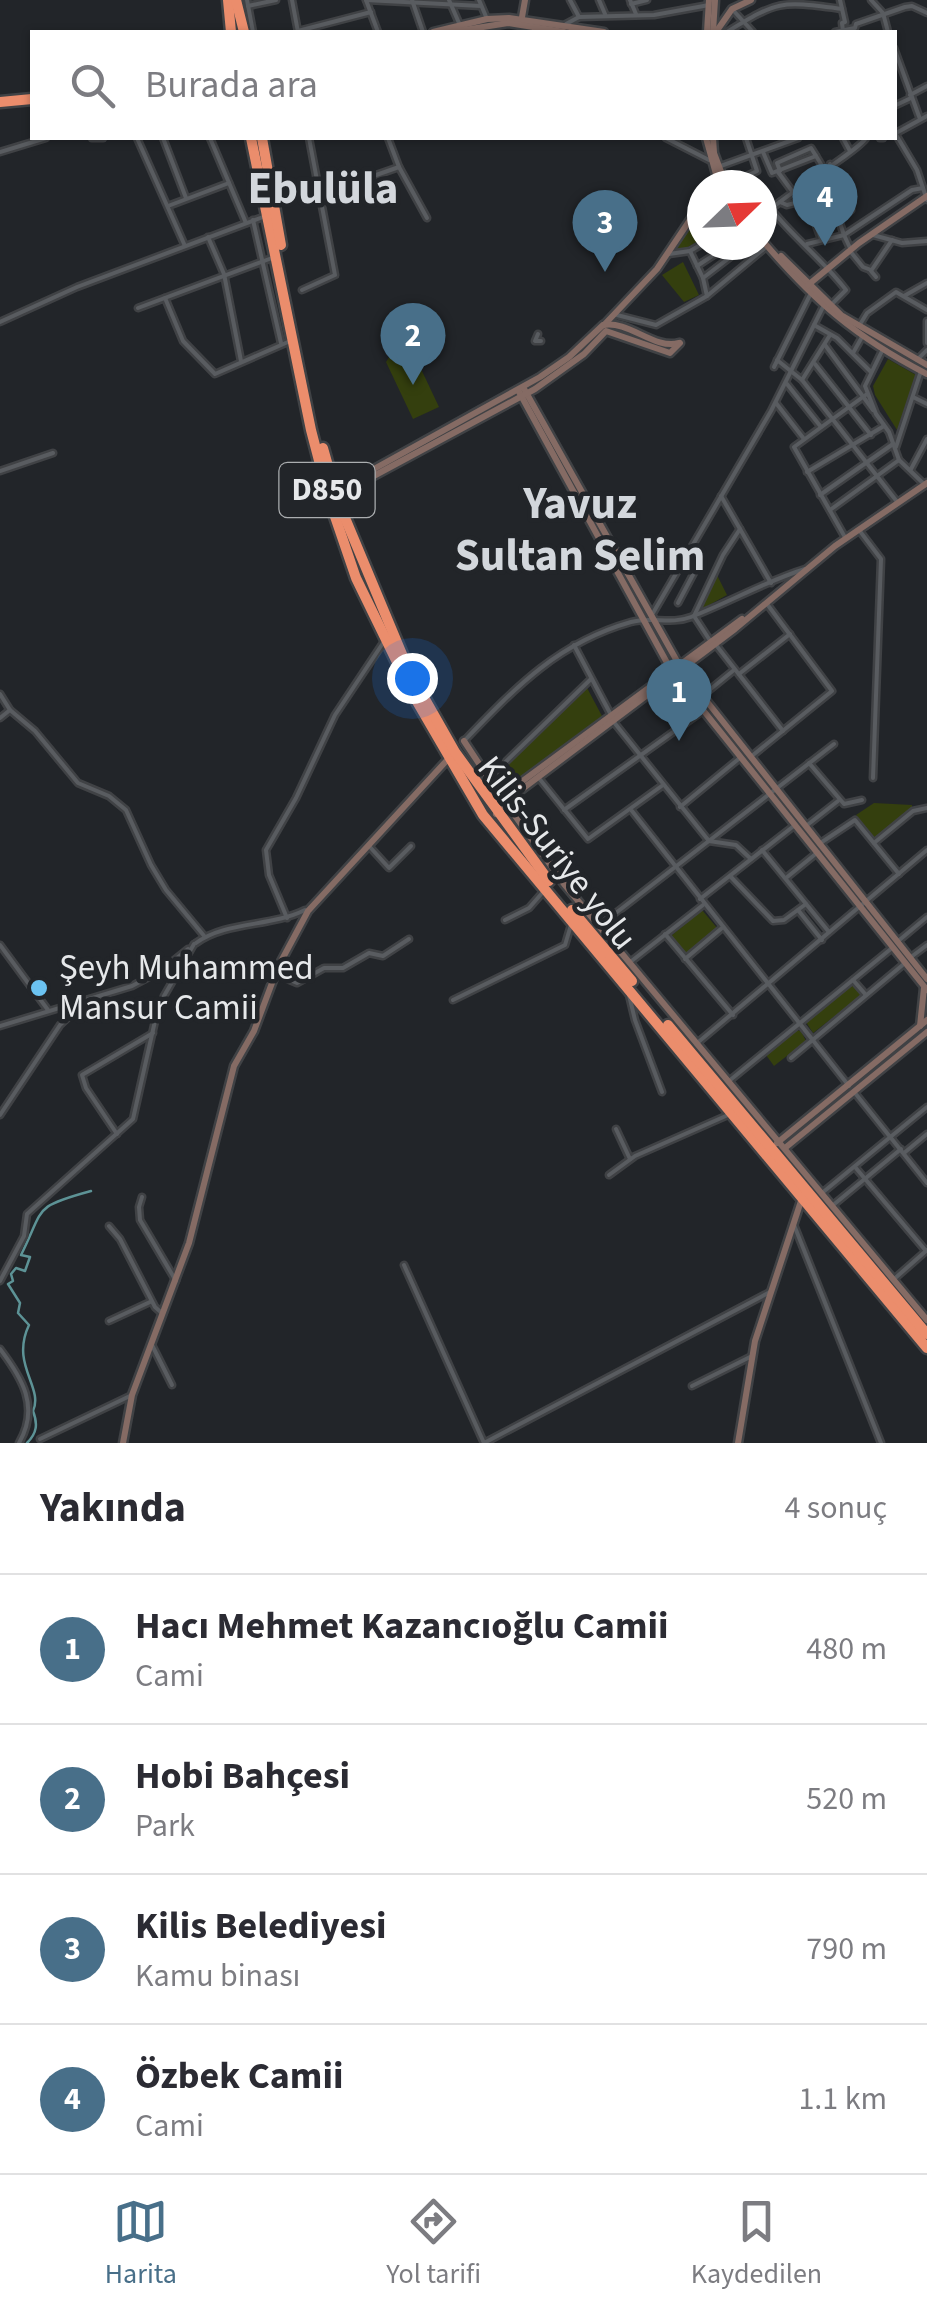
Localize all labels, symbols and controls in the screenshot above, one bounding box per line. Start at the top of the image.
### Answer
search box [30,30,897,140]
icon: search [65,58,120,113]
text: Burada ara [145,58,318,112]
district label: Ebulüla [247,157,399,221]
pin: 4 [792,164,858,246]
north arrow [687,170,777,260]
pin: 3 [572,190,638,272]
pin: 2 [380,302,446,385]
road number: D850 [280,463,374,517]
district label: Yavuz Sultan Selim [455,472,705,588]
your location [387,653,438,704]
pin: 1 [646,658,712,741]
street label: Kilis-Suriye yolu [465,745,649,961]
place label: Şeyh Muhammed Mansur Camii [59,943,314,1033]
marker: Şeyh Muhammed Mansur Camii [28,977,50,999]
text: Yakında [40,1478,186,1538]
text: 4 sonuç [784,1485,887,1531]
text: Hacı Mehmet Kazancıoğlu Camii [135,1599,668,1653]
text: 1 [64,1626,81,1672]
text: 480 m [806,1626,887,1672]
text: Cami [135,1653,204,1699]
text: Hobi Bahçesi [135,1749,350,1803]
text: 2 [64,1776,81,1822]
text: 520 m [806,1776,887,1822]
text: Park [135,1803,195,1849]
text: Kilis Belediyesi [135,1899,387,1953]
text: 3 [64,1926,81,1972]
text: 790 m [806,1926,887,1972]
text: Kamu binası [135,1953,301,1999]
text: Özbek Camii [135,2049,343,2103]
text: 4 [64,2076,81,2122]
text: 1.1 km [798,2076,887,2122]
text: Cami [135,2103,204,2149]
tab: Harita [105,2194,177,2294]
tab: Yol tarifi [386,2194,481,2294]
tab: Kaydedilen [691,2194,822,2294]

